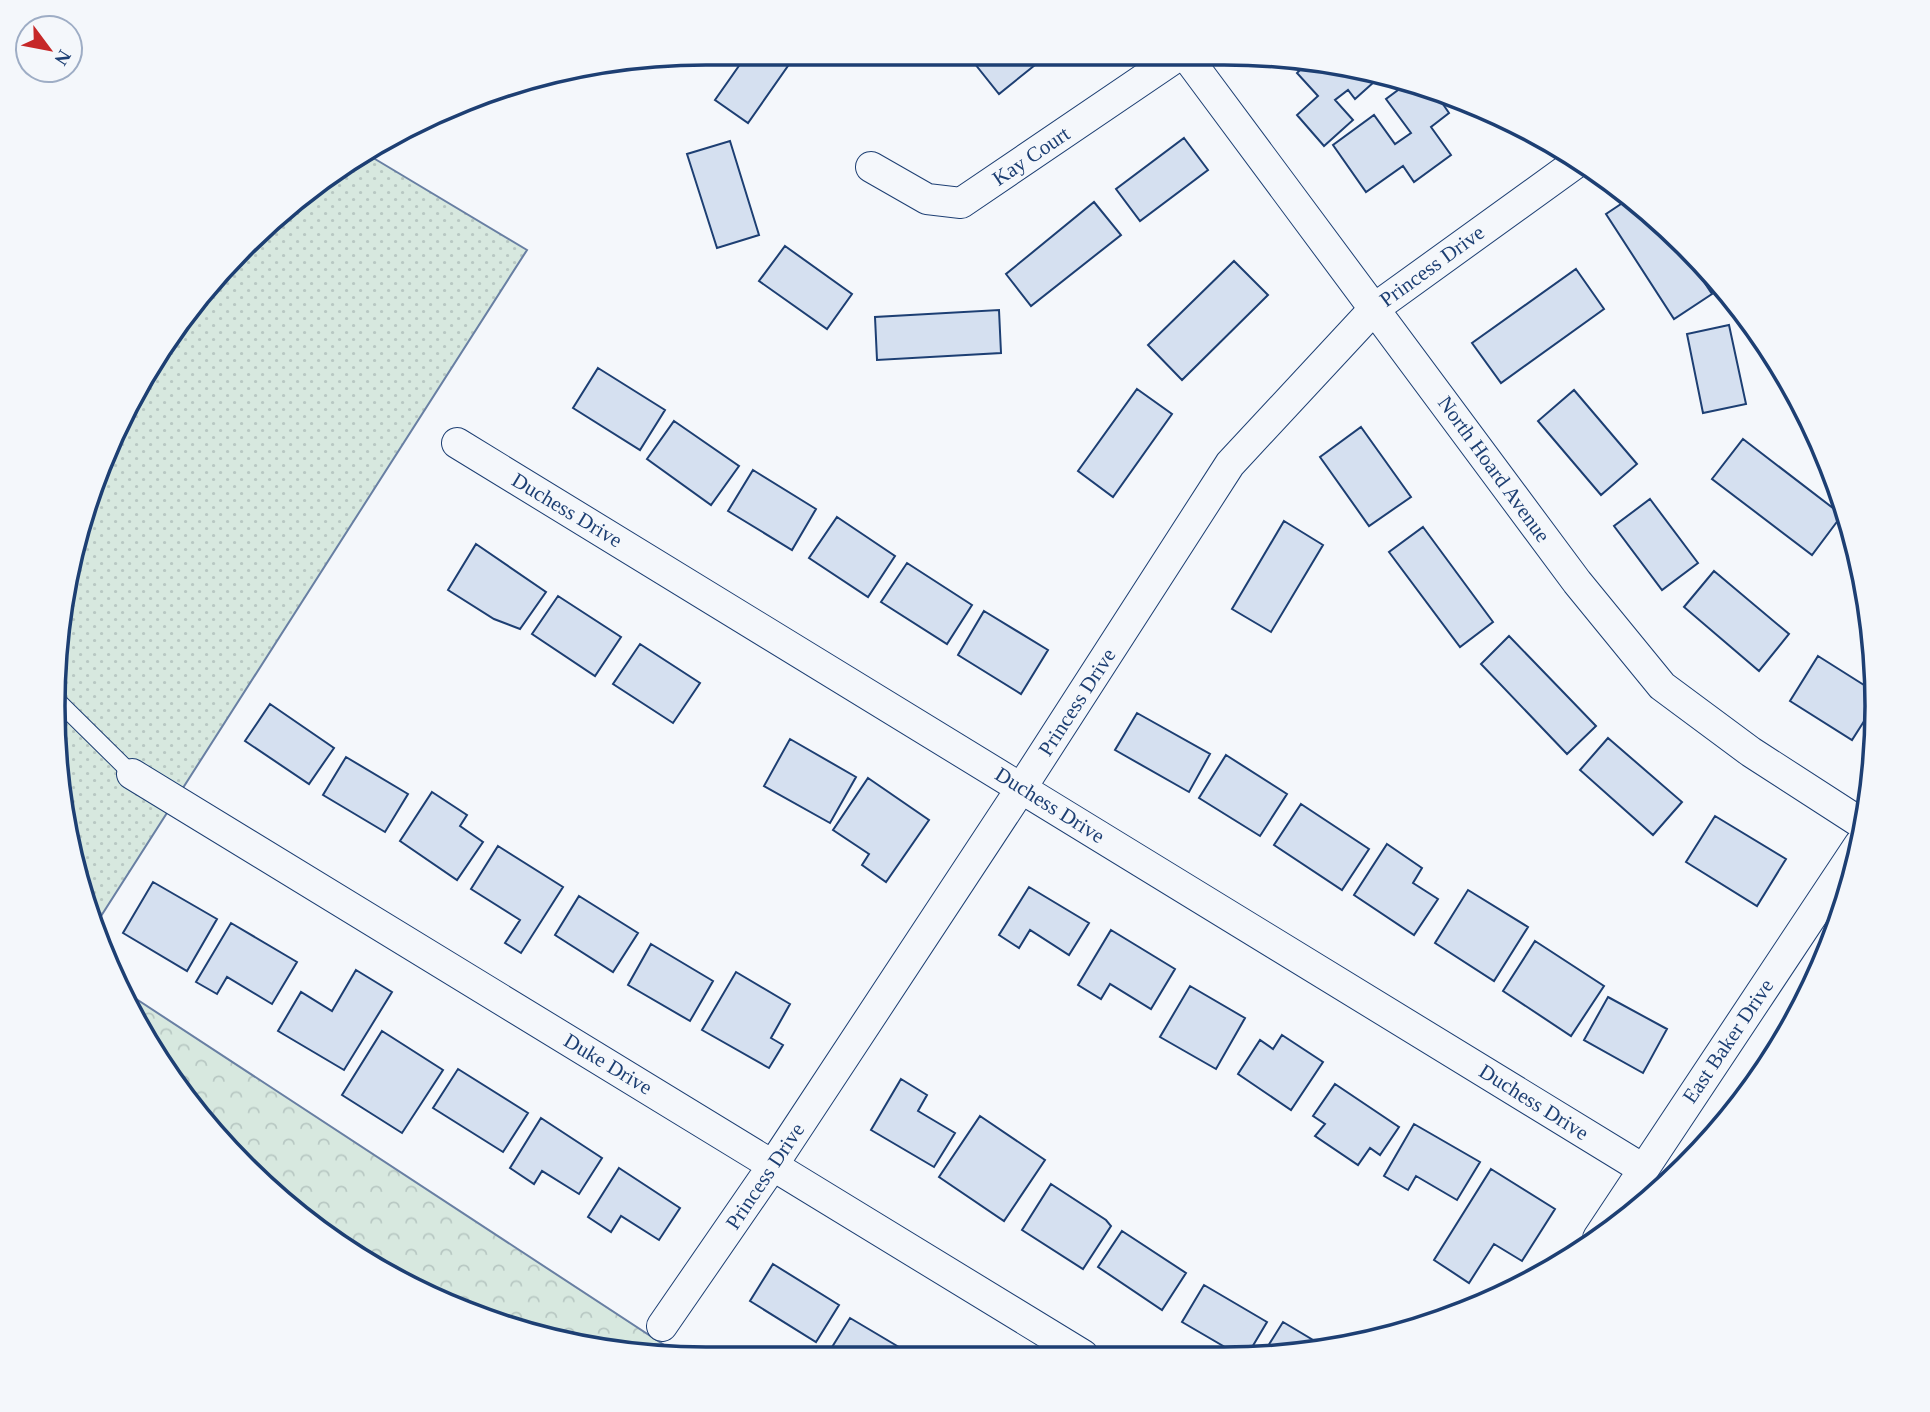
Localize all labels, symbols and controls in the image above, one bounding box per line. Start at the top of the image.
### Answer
north arrow [14,14,84,84]
text: N [50,46,76,69]
street label: Kay Court [988,121,1074,191]
street label: Princess Drive [1375,220,1489,312]
street label: North Hoard Avenue [1433,391,1555,547]
street label: Duchess Drive [508,468,626,552]
street label: Princess Drive [1033,644,1121,760]
street label: Duchess Drive [991,762,1109,848]
street label: East Baker Drive [1678,974,1778,1108]
street label: Duke Drive [560,1028,656,1100]
street label: Duchess Drive [1475,1059,1593,1145]
street label: Princess Drive [721,1118,809,1234]

